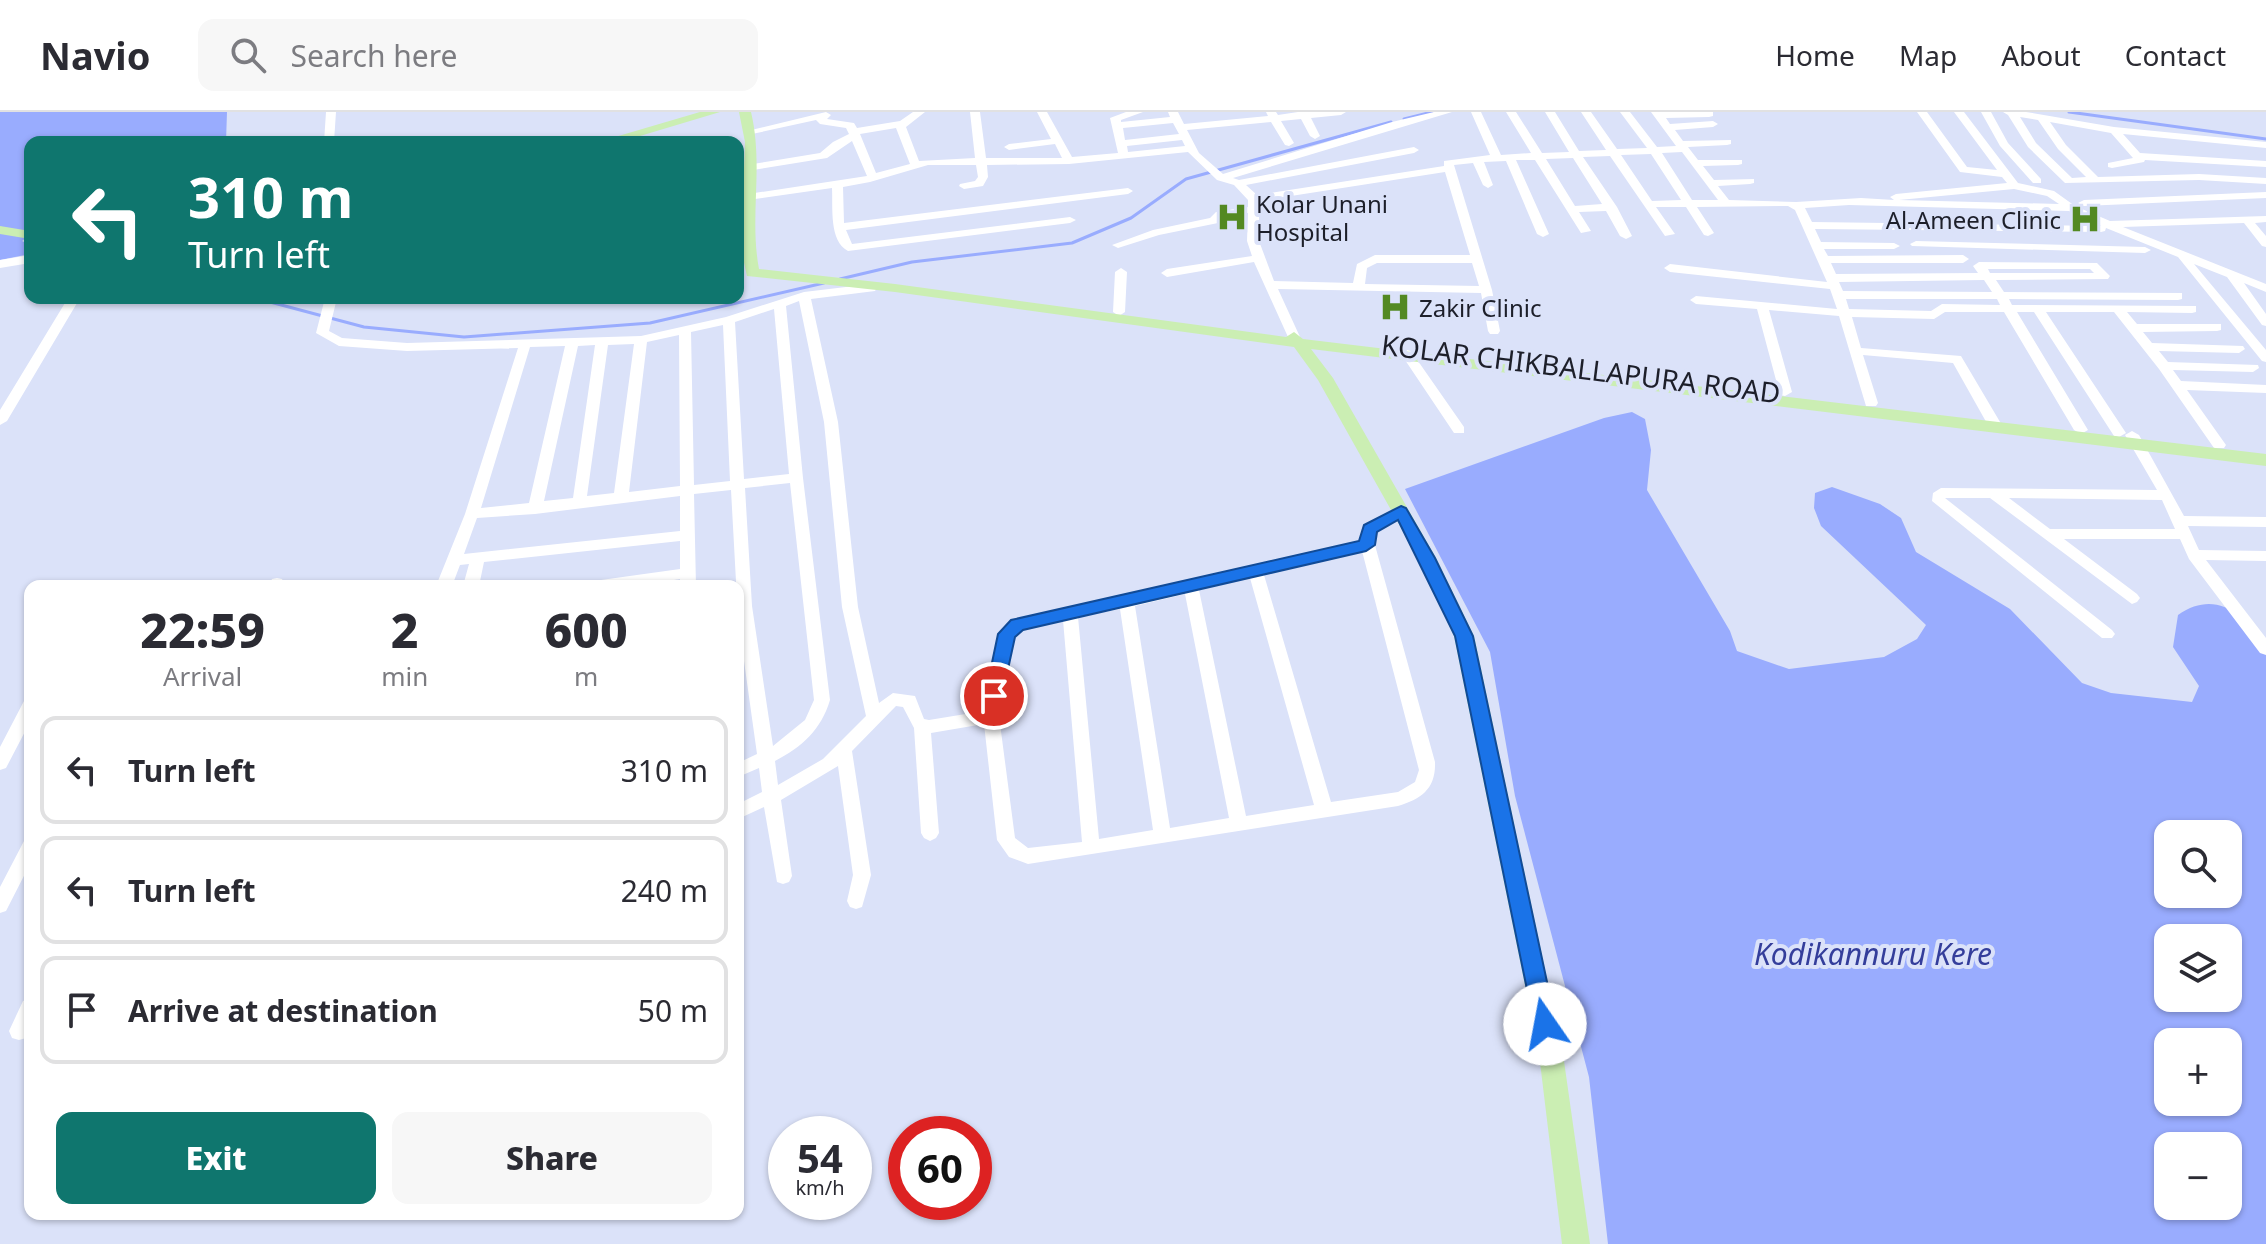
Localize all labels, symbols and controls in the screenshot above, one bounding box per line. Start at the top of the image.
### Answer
search box [198,19,758,91]
text: Navio [40,29,150,81]
icon: search [226,33,270,77]
text: Search here [290,35,457,76]
text: Home [1775,36,1855,74]
text: Map [1899,36,1957,74]
text: About [2001,36,2081,74]
text: Contact [2125,36,2226,74]
text: 310 m [188,158,353,234]
icon: left [56,168,160,272]
place label: Kolar Unani Hospital [1256,187,1388,248]
hospital icon: Kolar Unani Hospital [1215,200,1249,234]
hospital icon: Al-Ameen Clinic [2068,202,2102,236]
place label: Al-Ameen Clinic [1886,203,2061,236]
text: Turn left [188,230,330,279]
hospital icon: Zakir Clinic [1378,290,1412,324]
place label: Zakir Clinic [1419,291,1541,324]
street label: KOLAR CHIKBALLAPURA ROAD [1379,325,1783,411]
text: 22:59 [140,597,265,662]
text: 2 [391,597,419,662]
text: 600 [545,597,628,662]
text: Arrival [163,658,242,694]
text: min [381,658,428,694]
text: m [574,658,598,694]
pin [960,662,1028,730]
icon: arrive [972,674,1016,718]
icon: left [60,748,104,792]
text: Turn left [128,750,256,791]
text: 310 m [621,750,708,791]
map controls [2154,820,2242,1220]
button: search [2154,820,2242,908]
icon: left [60,868,104,912]
text: Turn left [128,870,256,911]
text: 240 m [621,870,708,911]
button: layers [2154,924,2242,1012]
water label: Kodikannuru Kere [1754,933,1992,974]
position arrow [1503,982,1587,1066]
icon: arrive [60,988,104,1032]
text: Arrive at destination [128,990,438,1031]
text: 50 m [638,990,708,1031]
button: + [2154,1028,2242,1116]
button: Exit [56,1112,376,1204]
button: Share [392,1112,712,1204]
speed limit sign: 60 [888,1116,992,1220]
text: 54 [797,1130,843,1185]
button: − [2154,1132,2242,1220]
text: km/h [795,1174,845,1201]

